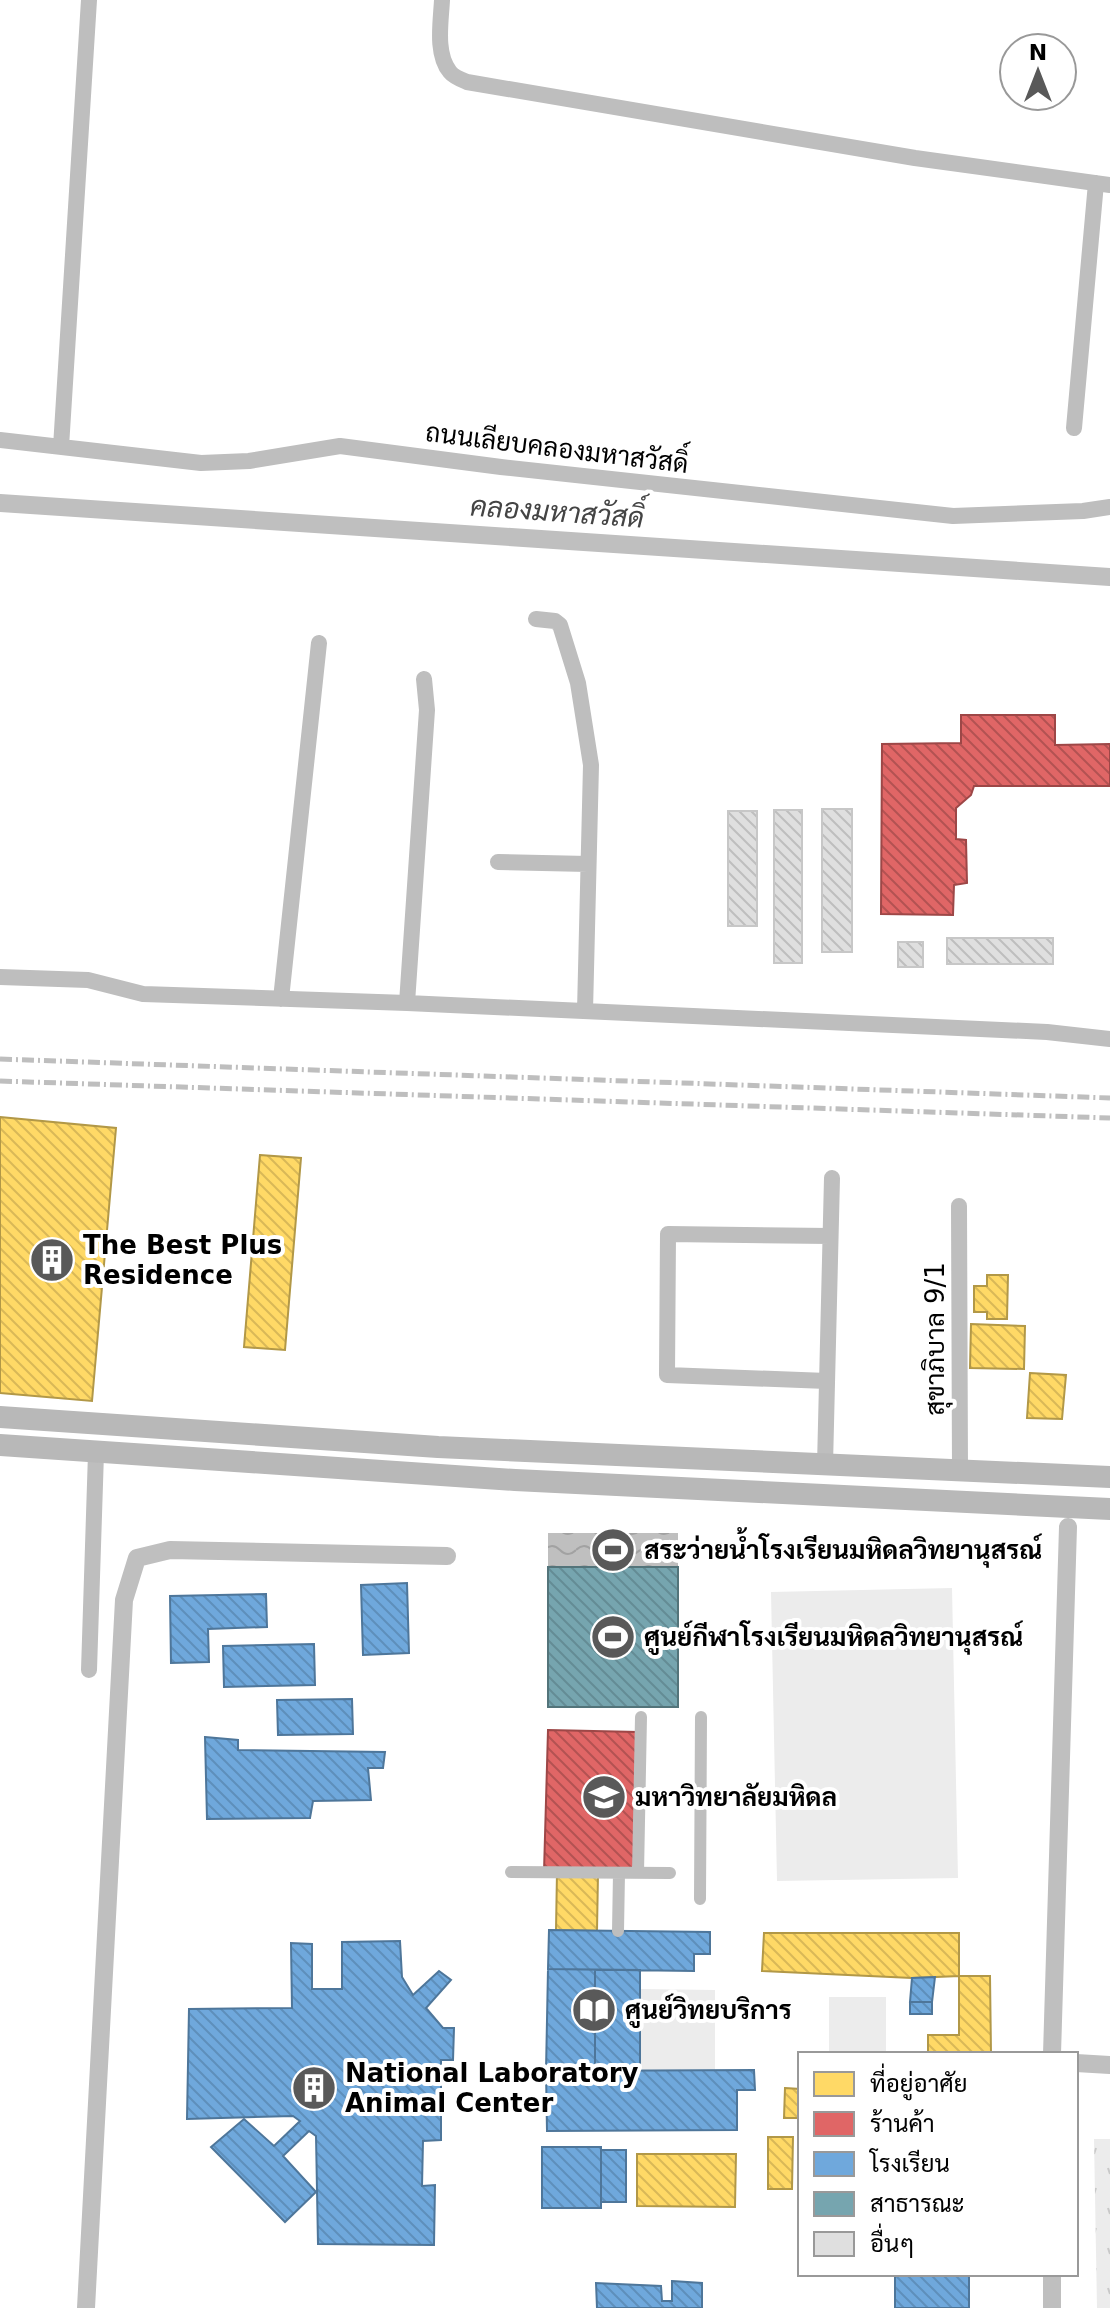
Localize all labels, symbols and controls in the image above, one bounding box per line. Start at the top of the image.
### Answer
north arrow [998,32,1078,112]
text: N [1029,40,1047,65]
street label: ถนนเลียบคลองมหาสวัสดิ์ [424,409,691,479]
water label: คลองมหาสวัสดิ์ [469,482,650,535]
place label: The Best Plus Residence [83,1230,282,1290]
building icon: The Best Plus Residence [28,1236,76,1284]
street label: สุขาภิบาล 9/1 [920,1262,953,1416]
sports icon: สระว่ายน้ำโรงเรียนมหิดลวิทยานุสรณ์ [589,1526,637,1574]
place label: สระว่ายน้ำโรงเรียนมหิดลวิทยานุสรณ์ [644,1526,1043,1568]
sports icon: ศูนย์กีฬาโรงเรียนมหิดลวิทยานุสรณ์ [589,1613,637,1661]
place label: ศูนย์กีฬาโรงเรียนมหิดลวิทยานุสรณ์ [644,1620,1024,1655]
school or university icon: มหาวิทยาลัยมหิดล [580,1773,628,1821]
place label: มหาวิทยาลัยมหิดล [635,1782,837,1812]
library icon: ศูนย์วิทยบริการ [570,1986,618,2034]
place label: ศูนย์วิทยบริการ [625,1993,792,2028]
legend [798,2052,1078,2276]
place label: National Laboratory Animal Center [345,2058,639,2118]
text: ที่อยู่อาศัย [870,2063,968,2101]
building icon: National Laboratory Animal Center [290,2064,338,2112]
text: ร้านค้า [870,2109,935,2138]
text: โรงเรียน [868,2148,950,2178]
text: สาธารณะ [870,2190,965,2218]
text: อื่นๆ [870,2223,914,2258]

